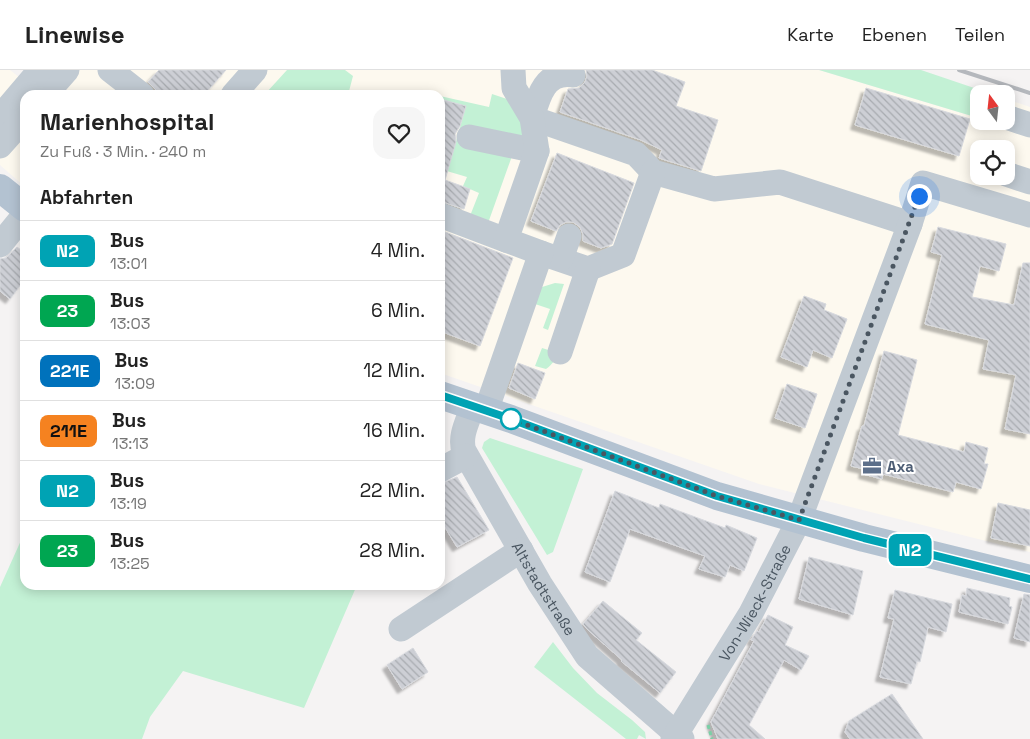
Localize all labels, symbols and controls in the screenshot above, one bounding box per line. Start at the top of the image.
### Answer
text: Linewise [25,19,125,50]
text: Karte [787,23,834,46]
text: Ebenen [862,23,927,46]
text: Teilen [955,23,1005,46]
north arrow [970,85,1015,130]
map controls [970,85,1015,185]
text: Marienhospital [40,106,215,137]
button: heart [373,107,425,159]
button: locate [970,140,1015,185]
text: Zu Fuß · 3 Min. · 240 m [40,141,206,162]
your location [907,184,932,209]
text: Abfahrten [40,185,133,210]
text: Bus [110,228,144,253]
text: 4 Min. [371,238,425,263]
text: N2 [56,239,79,262]
text: 13:01 [110,253,147,274]
text: Bus [110,288,144,313]
text: 6 Min. [371,298,425,323]
text: 23 [57,299,78,322]
text: 13:03 [110,313,150,334]
text: Bus [115,348,149,373]
text: 12 Min. [363,358,425,383]
text: 221E [50,359,90,382]
text: 13:09 [115,373,155,394]
text: Bus [112,408,146,433]
unlabelled marker [500,408,522,430]
text: 16 Min. [363,418,425,443]
text: 211E [50,419,87,442]
text: 13:13 [112,433,149,454]
office icon: Axa [861,455,883,477]
place label: Axa [887,457,914,476]
text: Bus [110,468,144,493]
text: 22 Min. [360,478,425,503]
text: N2 [56,479,79,502]
text: 13:19 [110,493,147,514]
text: Bus [110,528,144,553]
line badge: N2 [888,534,932,566]
text: 28 Min. [359,538,425,563]
street label: Altstadtstraße [508,538,580,639]
text: N2 [899,538,921,561]
text: 23 [57,539,78,562]
street label: Von-Wieck-Straße [714,541,795,665]
text: 13:25 [110,553,150,574]

